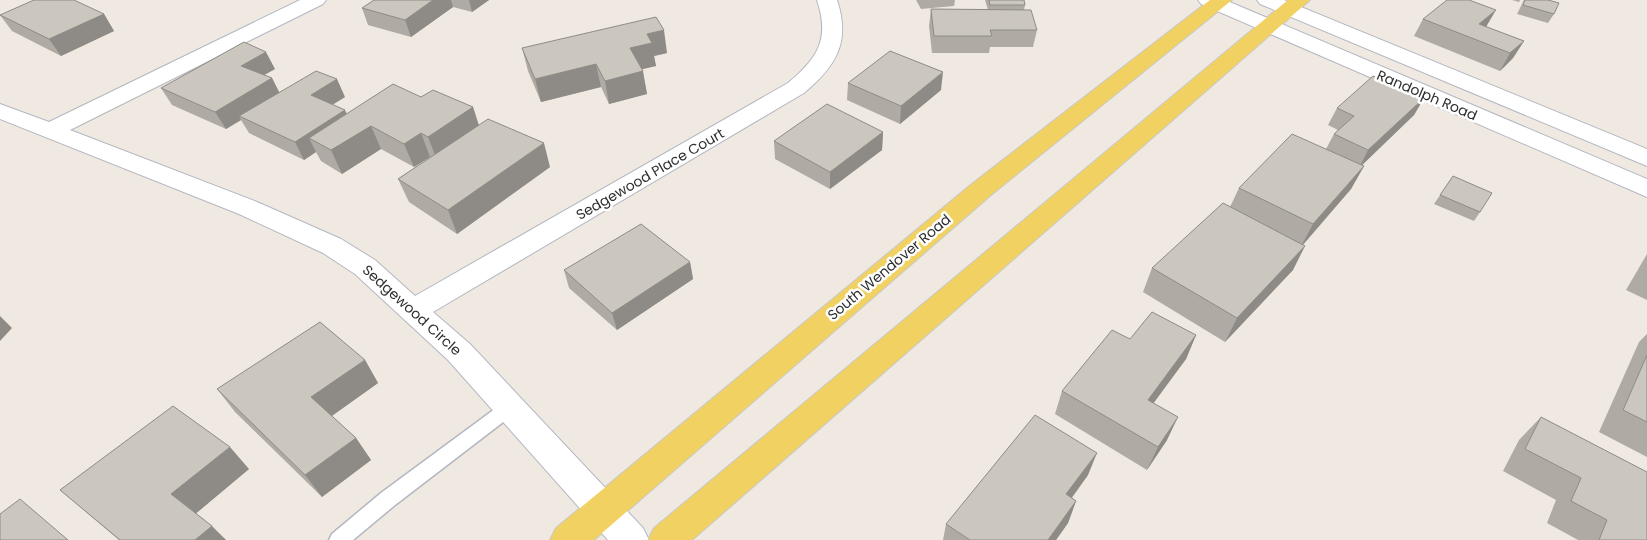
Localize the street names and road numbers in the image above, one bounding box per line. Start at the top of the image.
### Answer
street label: Randolph Road [1374,65,1480,125]
street label: Sedgewood Place Court [572,123,728,225]
street label: South Wendover Road [823,209,955,325]
street label: Sedgewood Circle [358,260,466,360]

